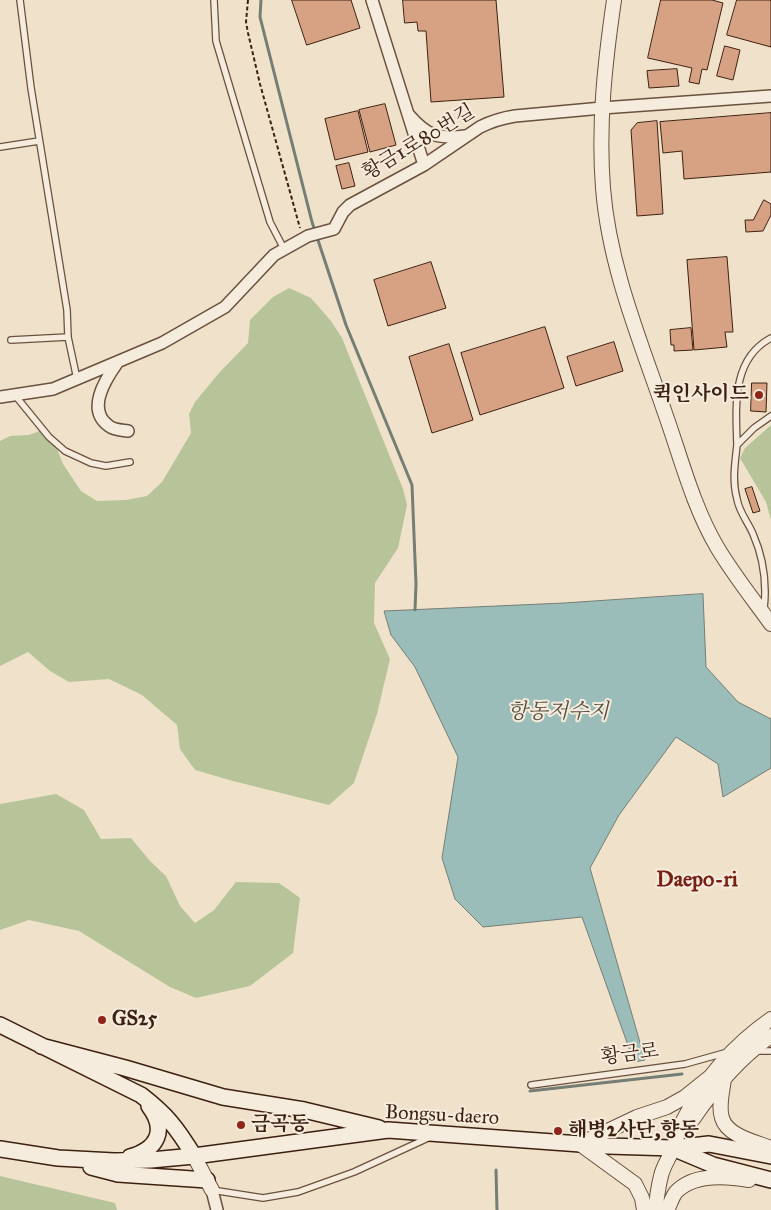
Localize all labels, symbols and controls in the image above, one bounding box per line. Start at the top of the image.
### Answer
street label: 황금1로80번길 [358,100,480,186]
place label: 퀵인사이드 [652,383,749,407]
marker: 퀵인사이드 [753,389,765,401]
water label: 항동저수지 [507,700,609,726]
district label: Daepo-ri [656,868,738,894]
place label: GS25 [112,1008,157,1032]
marker: GS25 [96,1014,108,1026]
street label: 황금로 [600,1040,660,1070]
street label: Bongsu-daero [384,1101,500,1131]
place label: 금곡동 [251,1113,309,1137]
marker: 금곡동 [235,1119,247,1131]
place label: 해병2사단,향동 [568,1119,699,1143]
marker: 해병2사단,향동 [552,1125,564,1137]

